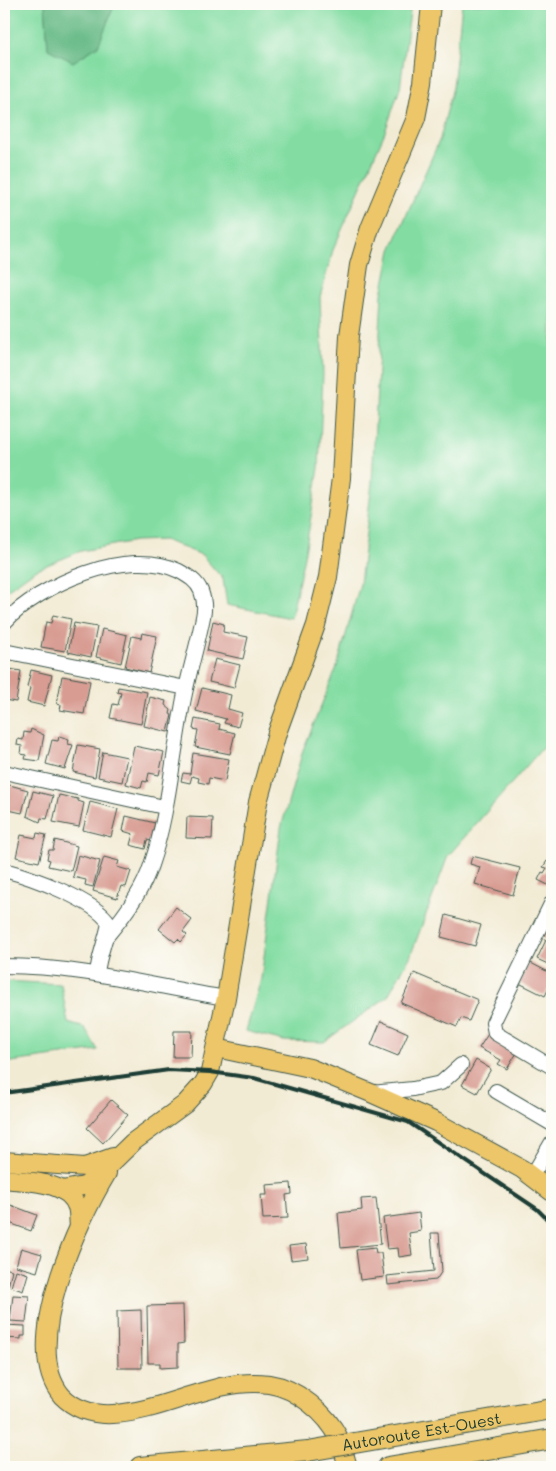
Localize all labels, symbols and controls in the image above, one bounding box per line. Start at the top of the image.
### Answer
street label: Autoroute Est-Ouest [340,1407,503,1455]

